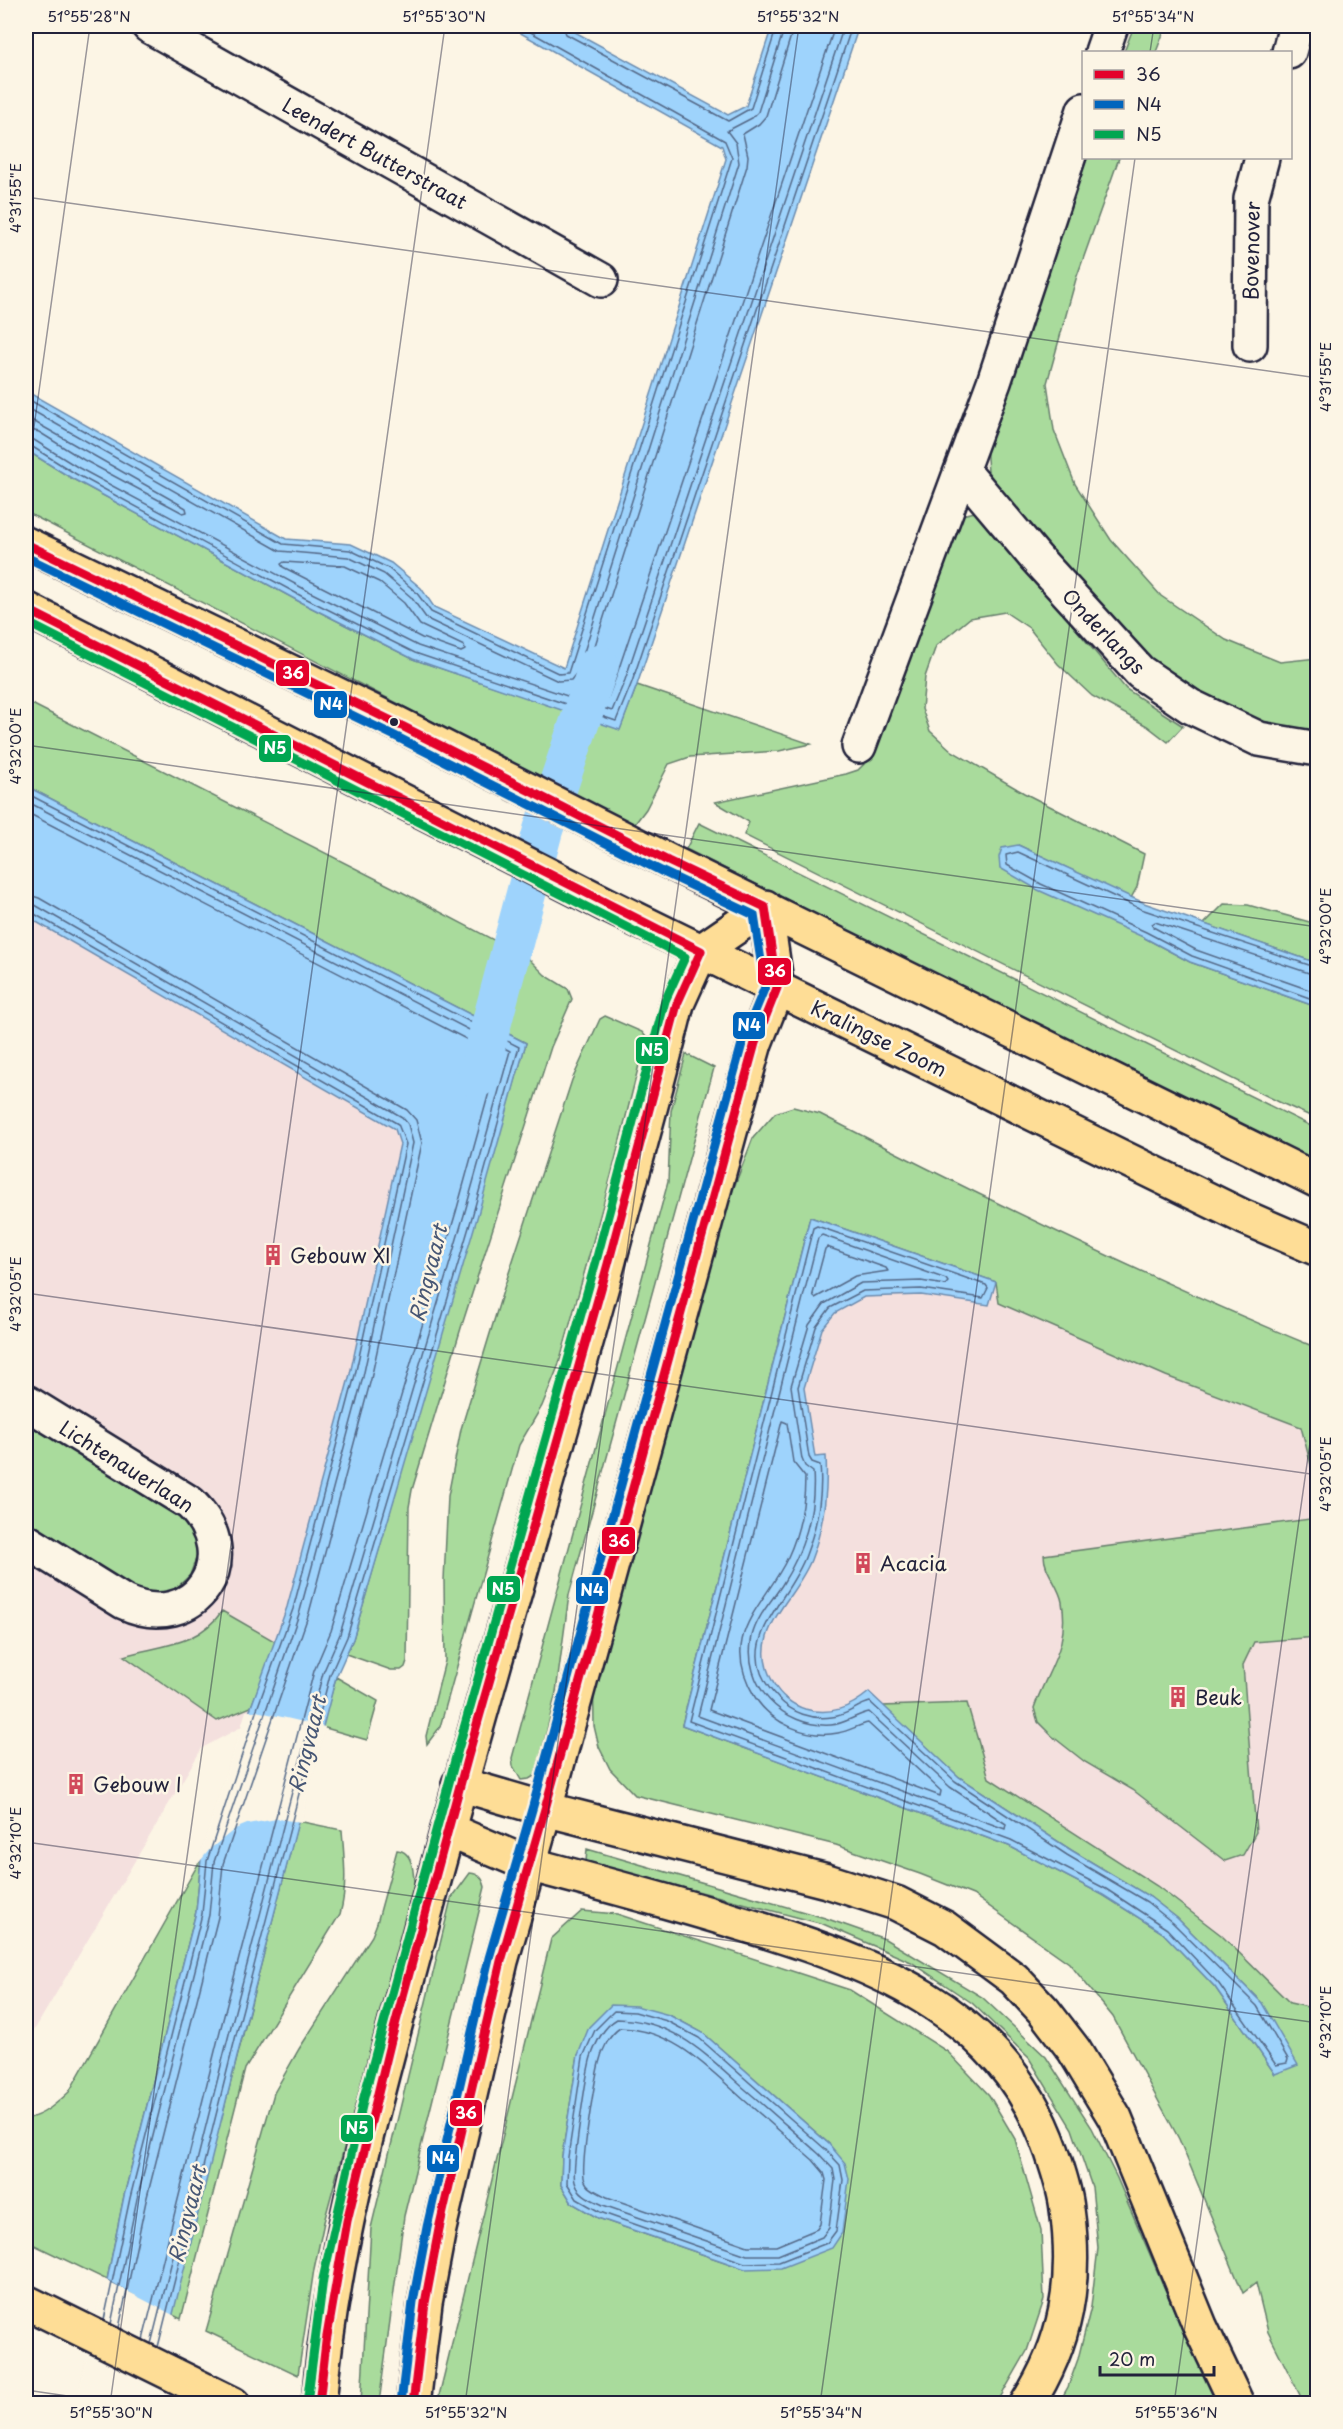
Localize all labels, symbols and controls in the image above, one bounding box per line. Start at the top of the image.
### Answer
text: 51°55'28"N [47,4,131,27]
text: 51°55'30"N [402,4,486,27]
text: 51°55'32"N [756,4,840,27]
text: 51°55'34"N [1112,4,1194,27]
legend [1082,51,1292,159]
text: 36 [1136,60,1161,87]
street label: Leendert Butterstraat [277,90,473,216]
text: N4 [1136,90,1162,117]
text: N5 [1136,120,1162,147]
text: 4°31'55"E [3,163,26,233]
street label: Bovenover [1235,200,1267,301]
text: 4°31'55"E [1313,342,1336,412]
street label: Onderlangs [1055,581,1153,681]
line badge: 36 [275,659,310,687]
text: 36 [282,660,304,684]
line badge: N4 [313,690,348,719]
text: N4 [319,691,343,715]
text: 4°32'00"E [3,708,26,784]
unlabelled marker [388,716,400,728]
line badge: N5 [258,734,292,763]
text: N5 [264,735,286,759]
text: 4°32'00"E [1313,888,1336,964]
line badge: 36 [757,957,792,986]
text: 36 [764,958,786,982]
street label: Kralingse Zoom [806,992,952,1084]
line badge: N4 [732,1011,766,1040]
text: N4 [737,1012,761,1036]
line badge: N5 [635,1036,669,1065]
text: N5 [641,1037,663,1061]
water label: Ringvaart [400,1219,455,1325]
place label: Gebouw XI [290,1240,391,1270]
building icon: Gebouw XI [261,1243,285,1267]
text: 4°32'05"E [3,1256,26,1332]
street label: Lichtenauerlaan [54,1413,200,1519]
text: 4°32'05"E [1313,1436,1336,1512]
line badge: 36 [601,1526,636,1555]
text: 36 [608,1528,630,1552]
place label: Acacia [880,1548,948,1578]
building icon: Acacia [851,1551,875,1575]
line badge: N5 [486,1575,521,1603]
text: N5 [492,1576,514,1600]
line badge: N4 [575,1576,609,1605]
text: N4 [580,1577,604,1601]
place label: Beuk [1195,1682,1242,1712]
building icon: Beuk [1166,1685,1190,1709]
water label: Ringvaart [279,1690,334,1796]
place label: Gebouw I [93,1769,182,1799]
building icon: Gebouw I [64,1772,88,1796]
text: 4°32'10"E [3,1807,26,1879]
text: 4°32'10"E [1313,1986,1336,2058]
line badge: 36 [449,2099,483,2127]
text: 36 [455,2100,477,2124]
line badge: N5 [340,2114,374,2143]
text: N5 [346,2115,368,2139]
line badge: N4 [426,2144,460,2173]
text: N4 [431,2145,455,2169]
water label: Ringvaart [159,2160,214,2266]
scale bar [1100,2339,1214,2377]
text: 20 m [1109,2345,1155,2372]
text: 51°55'30"N [69,2400,153,2423]
text: 51°55'32"N [424,2400,508,2423]
text: 51°55'34"N [780,2400,862,2423]
text: 51°55'36"N [1134,2400,1218,2423]

